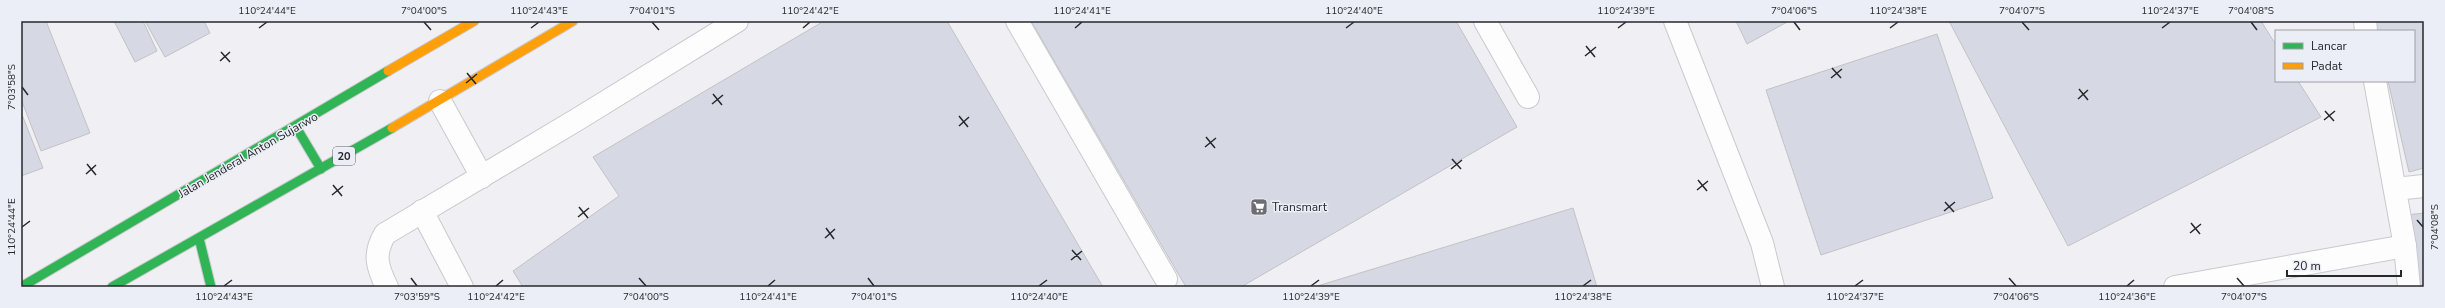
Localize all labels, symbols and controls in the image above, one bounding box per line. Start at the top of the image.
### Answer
text: 110°24'44"E [238,4,296,18]
text: 7°04'00"S [401,4,447,18]
text: 110°24'43"E [510,4,568,18]
text: 7°04'01"S [629,4,675,18]
text: 110°24'42"E [781,4,839,18]
text: 110°24'41"E [1053,4,1111,18]
text: 110°24'40"E [1325,4,1383,18]
text: 110°24'39"E [1597,4,1655,18]
text: 7°04'06"S [1771,4,1817,18]
text: 110°24'38"E [1869,4,1927,18]
text: 7°04'07"S [1999,4,2045,18]
text: 110°24'37"E [2141,4,2199,18]
text: 7°04'08"S [2228,4,2274,18]
legend [2275,30,2415,82]
text: Lancar [2311,38,2348,54]
text: Padat [2311,58,2343,74]
text: 7°03'58"S [5,64,19,110]
street label: Jalan Jenderal Anton Sujarwo [174,108,321,202]
road number: 20 [333,147,355,165]
supermarket icon: Transmart [1249,197,1269,217]
text: 110°24'44"E [5,198,19,256]
place label: Transmart [1272,199,1328,215]
text: 7°04'08"S [2428,204,2442,250]
scale bar [2287,252,2401,278]
text: 20 m [2293,258,2321,274]
text: 110°24'43"E [195,290,253,304]
text: 7°03'59"S [394,290,440,304]
text: 110°24'42"E [467,290,525,304]
text: 7°04'00"S [623,290,669,304]
text: 110°24'41"E [739,290,797,304]
text: 7°04'01"S [851,290,897,304]
text: 110°24'40"E [1010,290,1068,304]
text: 110°24'39"E [1282,290,1340,304]
text: 110°24'38"E [1554,290,1612,304]
text: 110°24'37"E [1826,290,1884,304]
text: 7°04'06"S [1993,290,2039,304]
text: 110°24'36"E [2098,290,2156,304]
text: 7°04'07"S [2221,290,2267,304]

